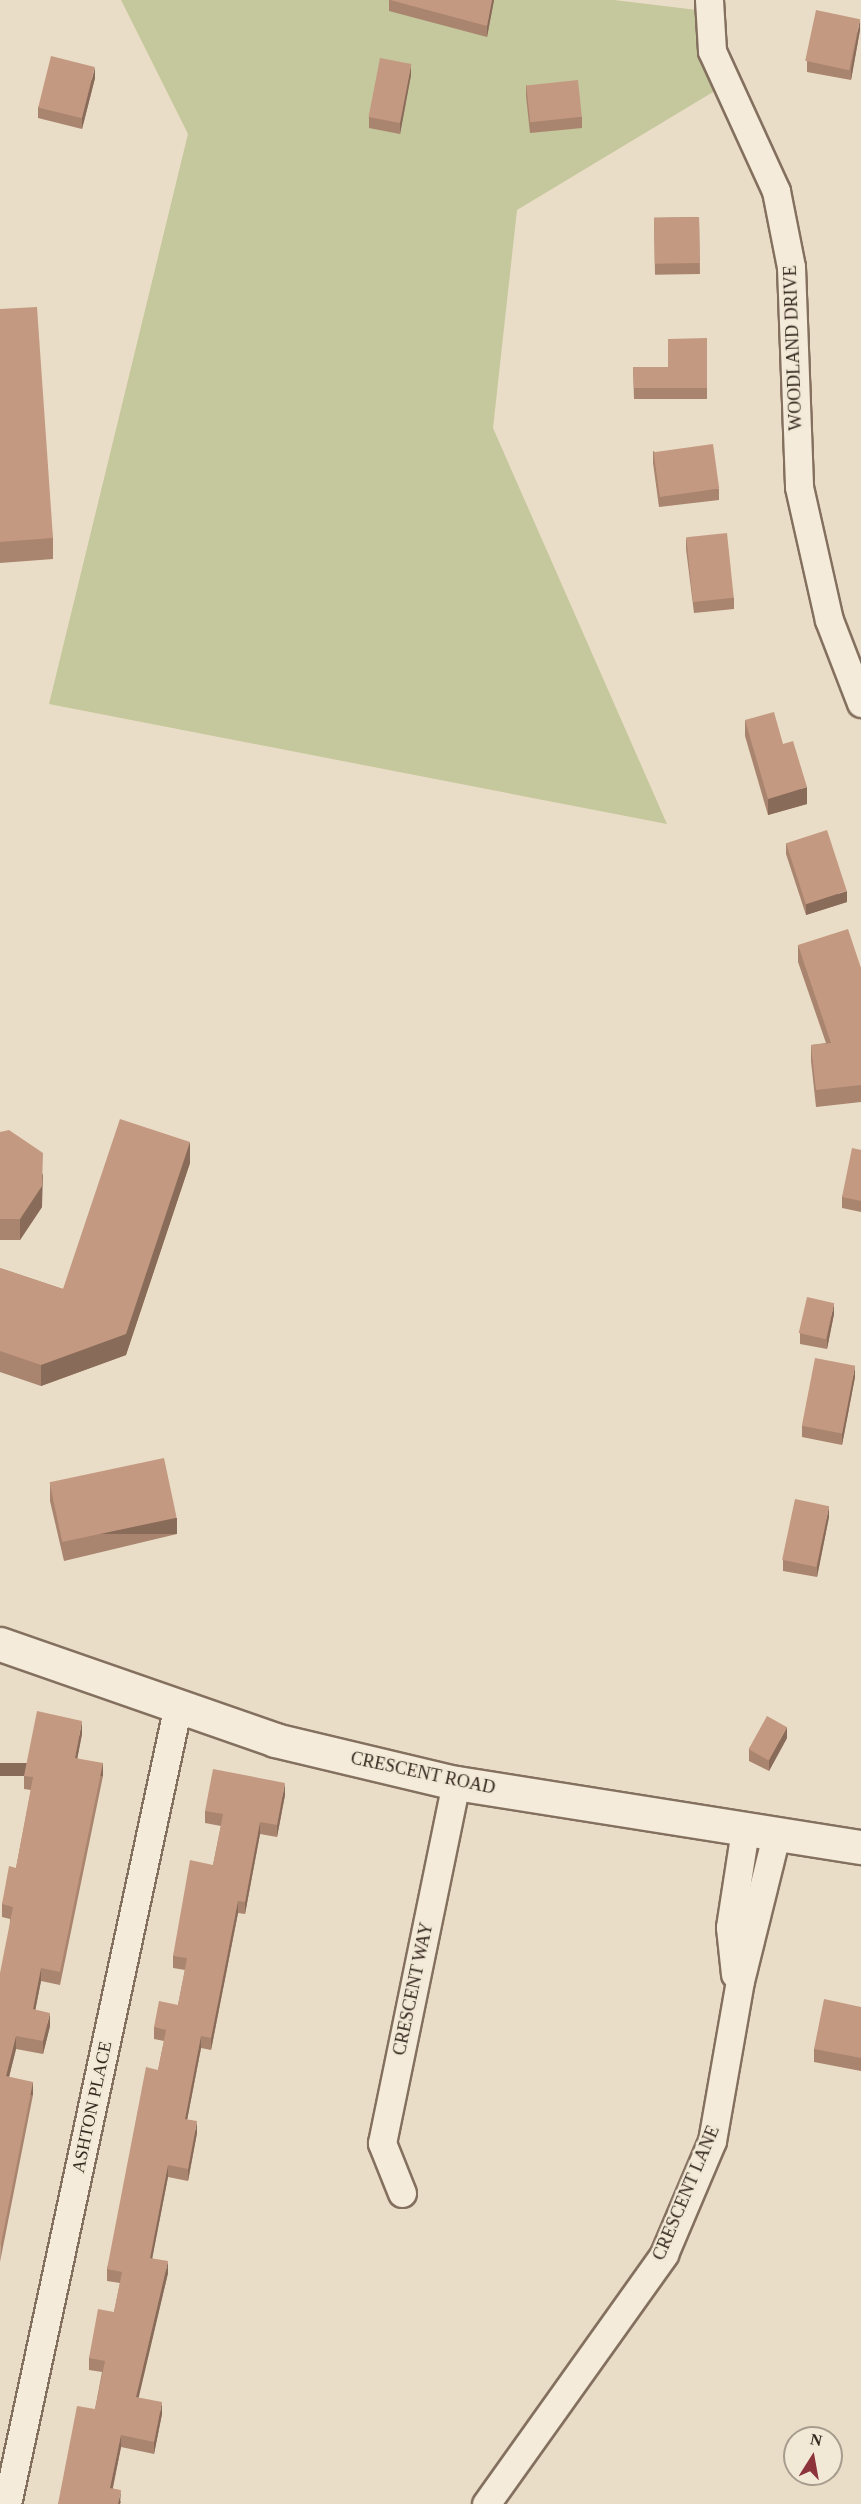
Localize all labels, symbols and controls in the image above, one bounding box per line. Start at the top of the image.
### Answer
street label: WOODLAND DRIVE [779,265,807,431]
street label: CRESCENT ROAD [349,1747,497,1799]
street label: CRESCENT WAY [388,1920,438,2058]
street label: ASHTON PLACE [67,2039,117,2175]
street label: CRESCENT LANE [648,2122,724,2264]
north arrow [783,2426,843,2486]
text: N [809,2430,823,2449]

